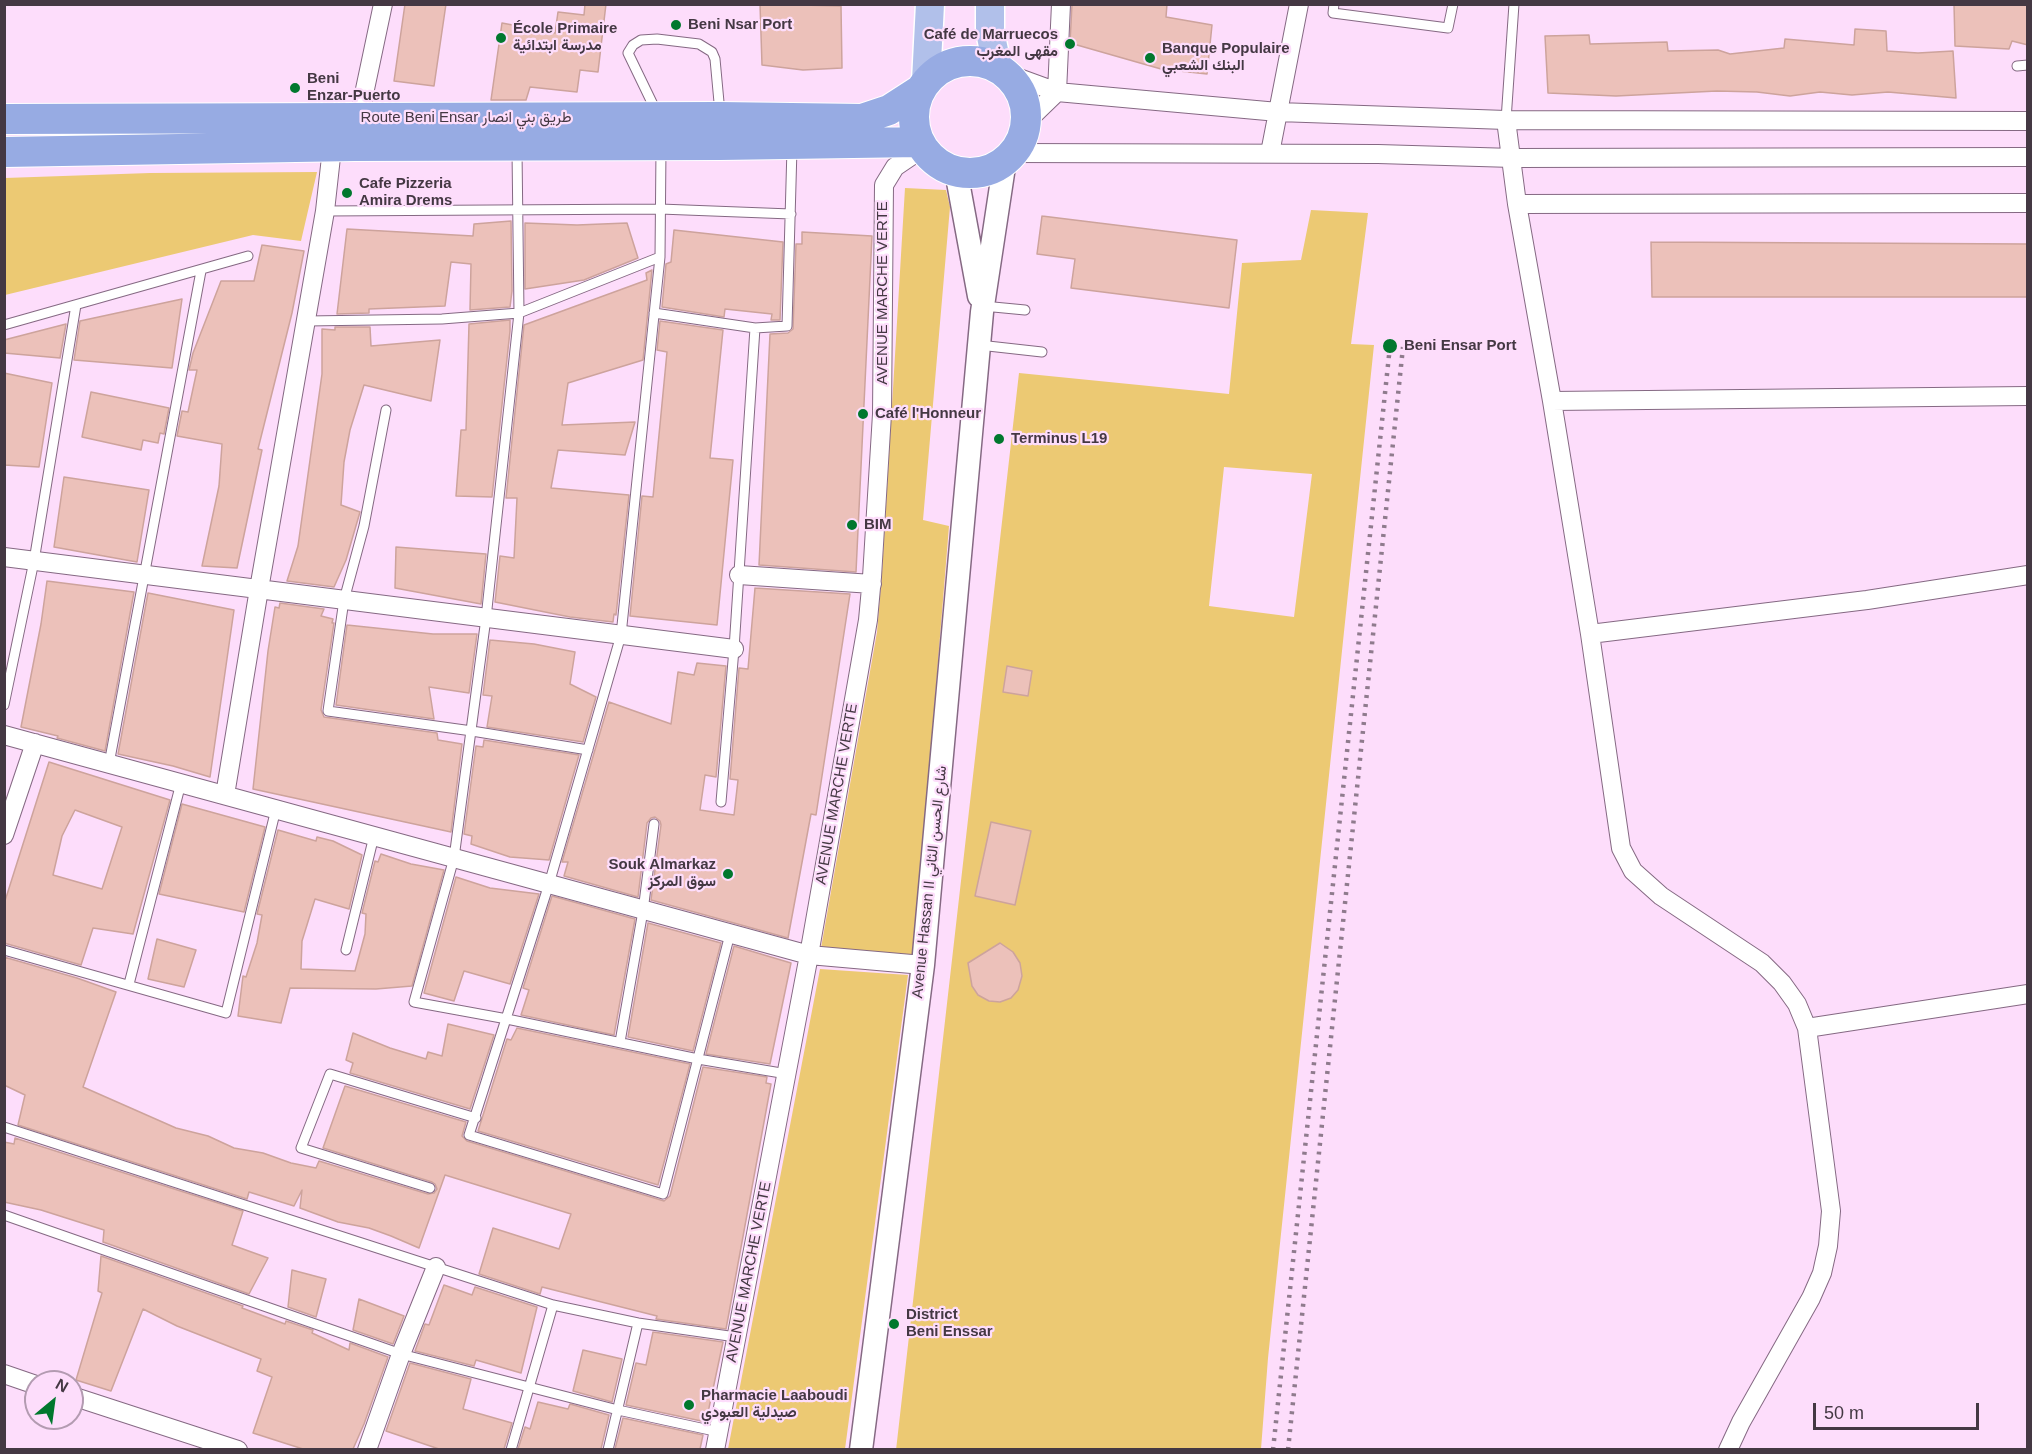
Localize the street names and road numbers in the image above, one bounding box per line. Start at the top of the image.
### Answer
street label: Route Beni Ensar طريق بني انصار [361,109,571,127]
street label: AVENUE MARCHE VERTE [874,201,892,385]
street label: AVENUE MARCHE VERTE [812,702,862,886]
street label: Avenue Hassan II شارع الحسن الثاني [909,765,951,999]
street label: AVENUE MARCHE VERTE [723,1180,775,1364]

